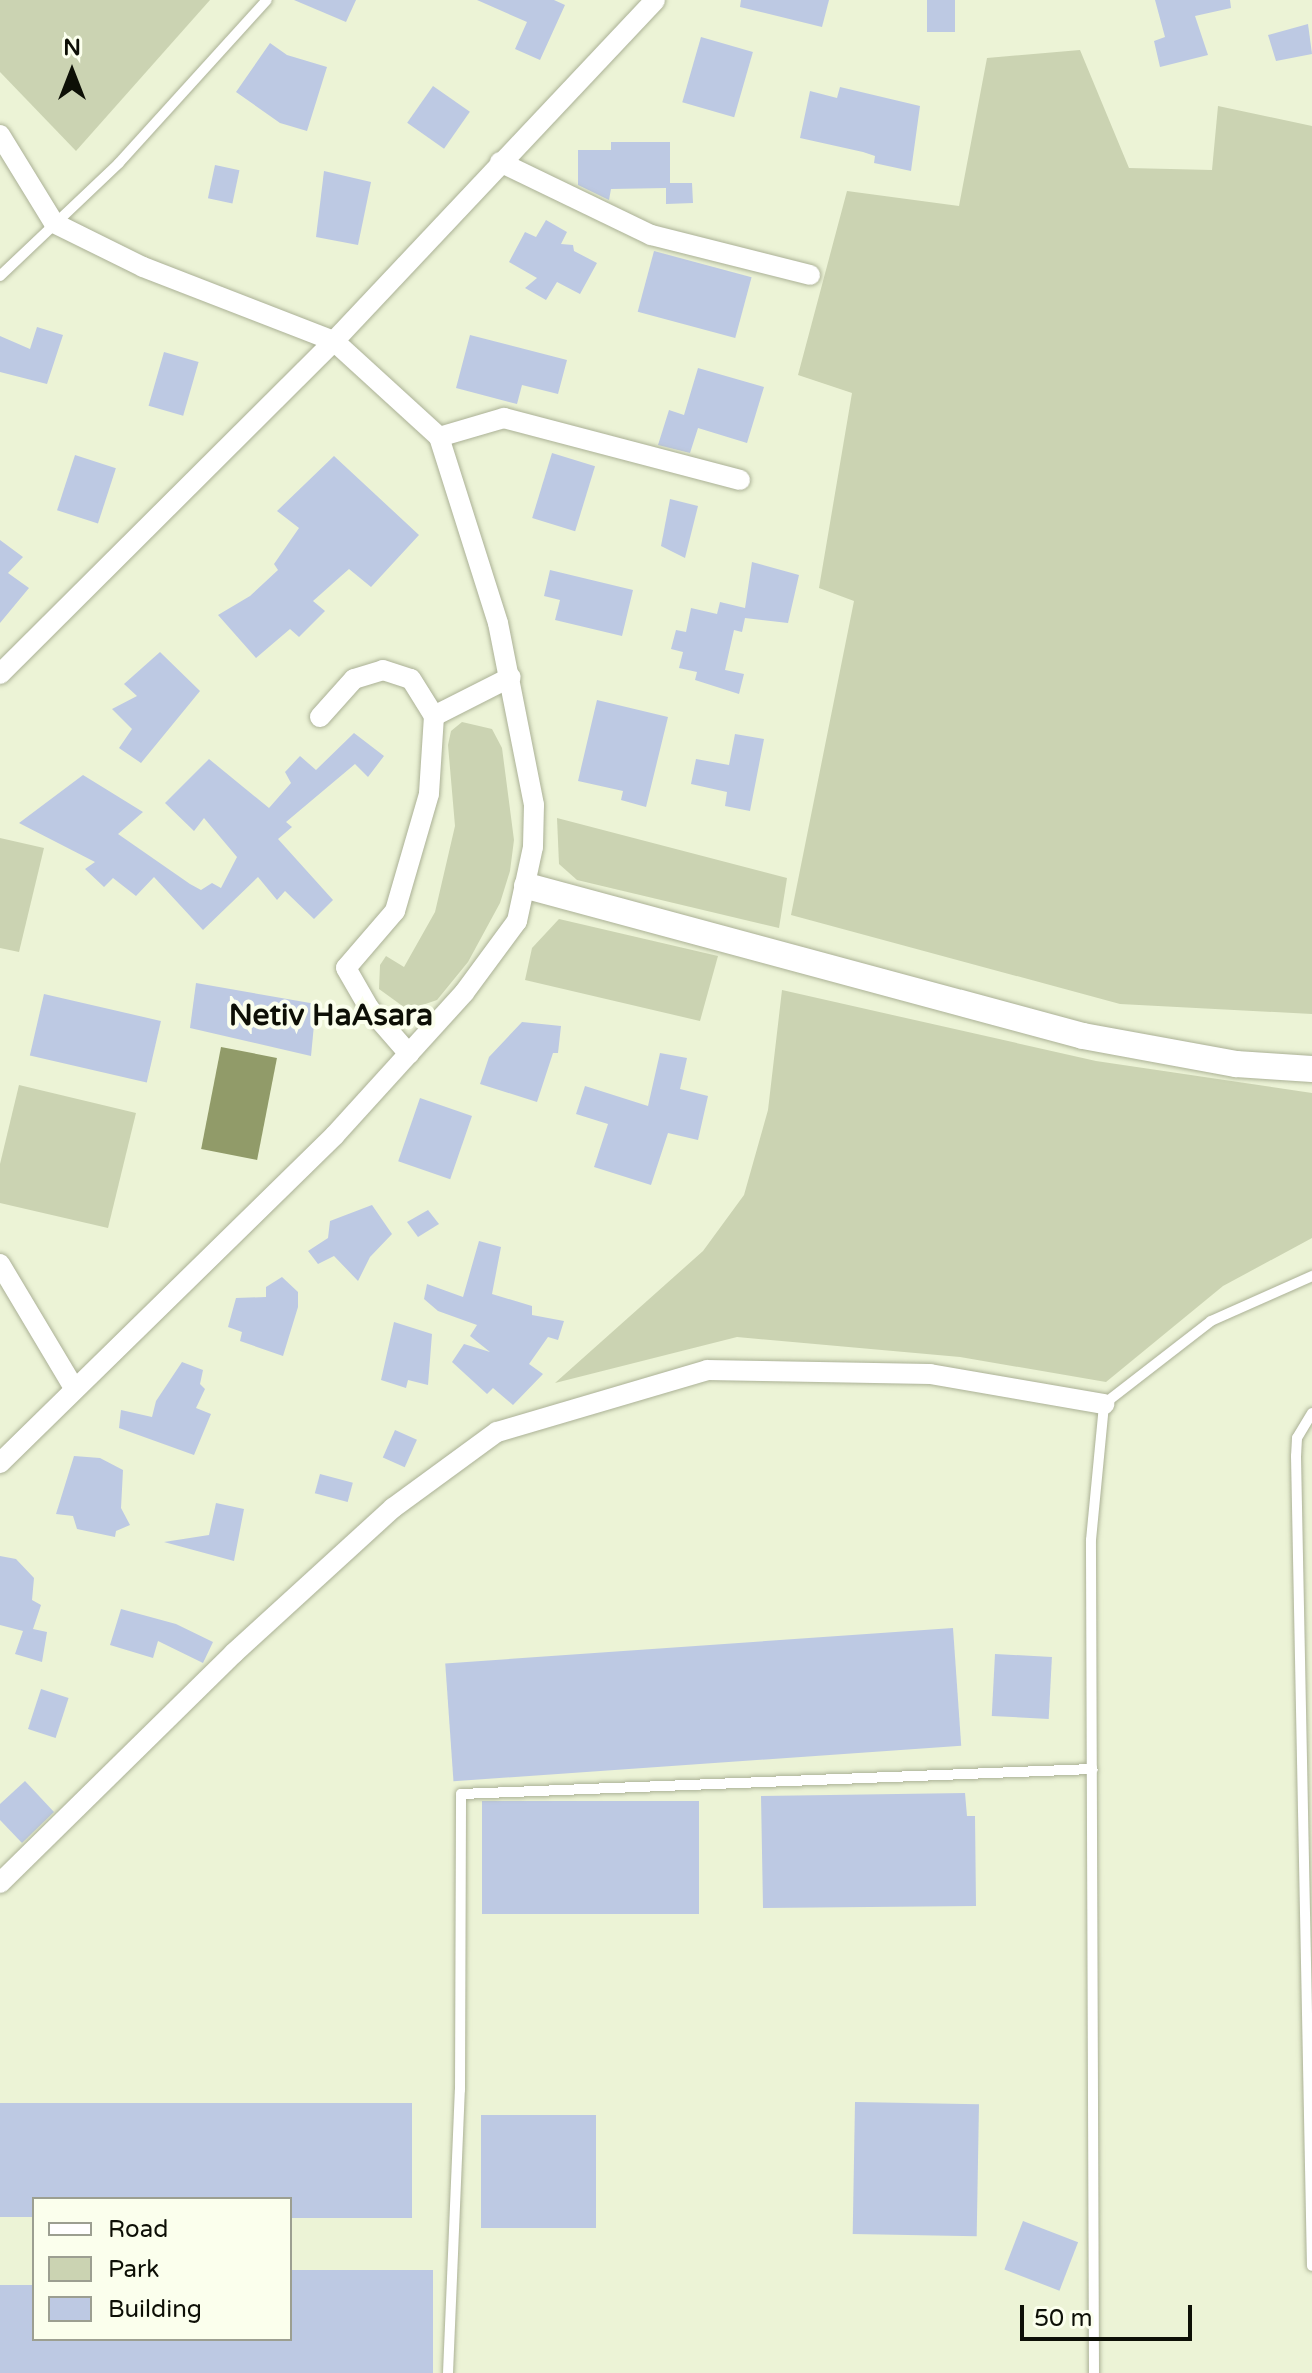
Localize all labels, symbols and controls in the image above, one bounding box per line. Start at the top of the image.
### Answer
north arrow [32,32,112,112]
text: N [63,35,81,61]
district label: Netiv HaAsara [229,998,433,1034]
legend [32,2197,292,2341]
text: Road [108,2215,168,2244]
text: Park [108,2255,159,2284]
scale bar [1024,2289,1196,2339]
text: Building [108,2295,202,2324]
text: 50 m [1034,2304,1092,2333]

